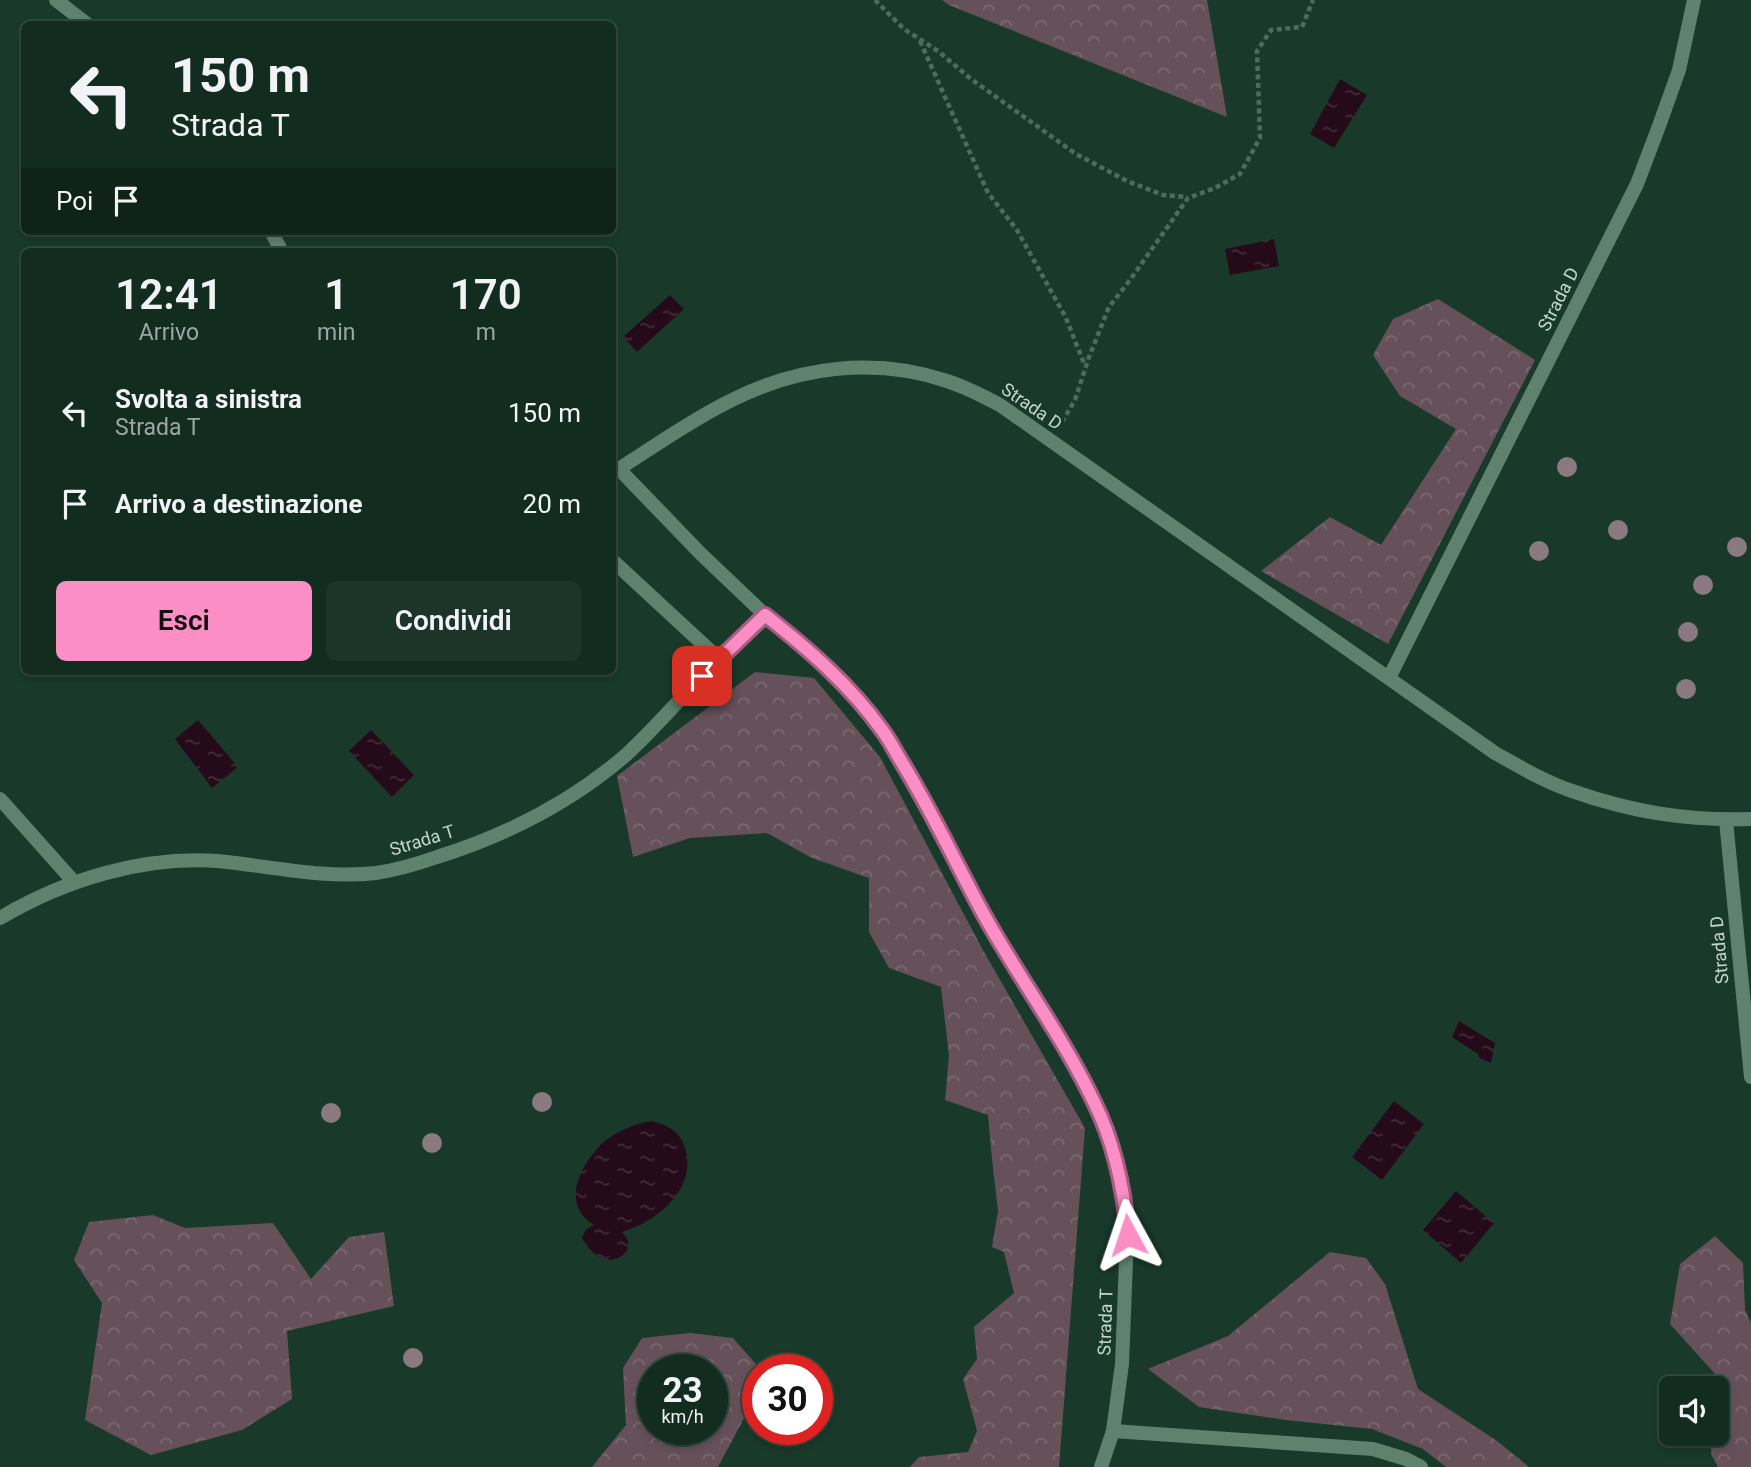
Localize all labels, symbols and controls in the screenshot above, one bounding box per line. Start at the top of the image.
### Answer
text: 150 m [171,47,310,104]
icon: left [56,49,147,140]
text: Strada T [171,106,290,144]
icon: arrive [107,182,145,220]
text: Poi [56,186,93,216]
street label: Strada D [1533,264,1583,334]
text: 12:41 [115,270,223,319]
text: 1 [324,270,348,319]
text: 170 [450,270,522,319]
text: Arrivo [139,319,199,346]
text: min [317,319,355,346]
text: m [476,319,496,346]
street label: Strada D [998,378,1066,434]
text: Svolta a sinistra [115,384,302,414]
icon: left [56,394,94,432]
text: 150 m [508,398,581,428]
text: Strada T [115,414,201,441]
icon: arrive [56,485,94,523]
text: Arrivo a destinazione [115,489,362,519]
text: 20 m [523,489,581,519]
button: Esci [56,581,312,661]
button: Condividi [326,581,581,661]
pin [672,646,732,706]
icon: arrive [683,657,721,695]
street label: Strada T [387,820,457,860]
street label: Strada D [1706,915,1732,985]
position arrow [1091,1198,1165,1272]
street label: Strada T [1093,1288,1117,1356]
speed limit sign: 30 [742,1354,833,1445]
text: 23 [662,1370,703,1411]
map controls [1659,1376,1729,1446]
button: sound [1659,1376,1729,1446]
text: km/h [661,1406,704,1427]

